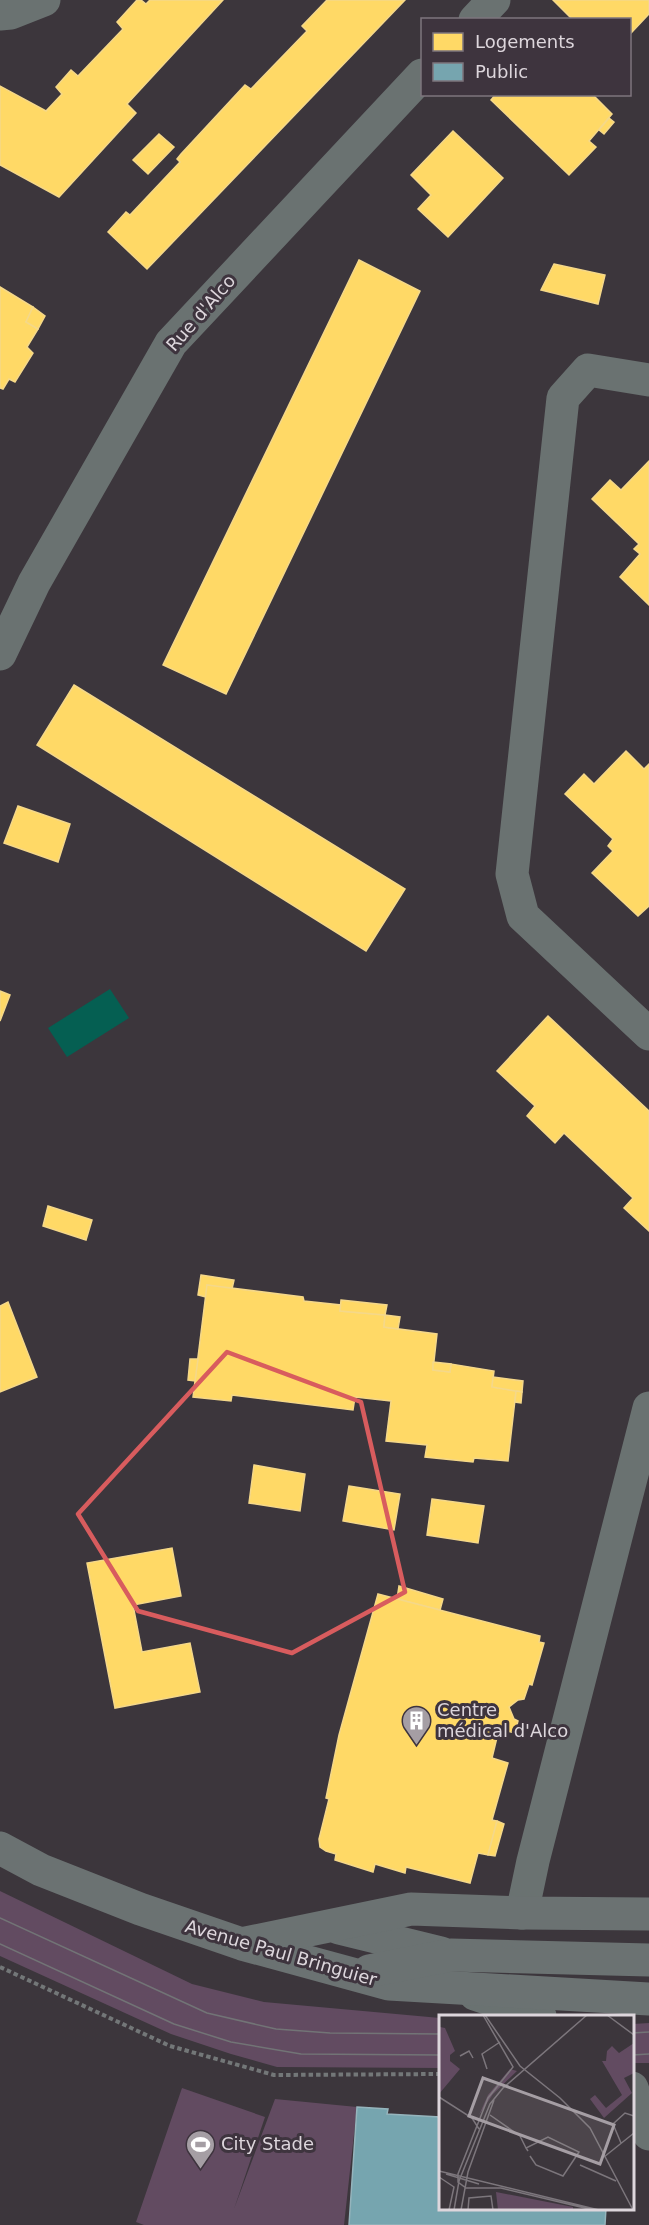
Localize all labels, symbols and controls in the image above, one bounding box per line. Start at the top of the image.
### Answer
legend [421,18,631,96]
text: Logements [475,31,575,52]
text: Public [475,61,528,82]
street label: Rue d'Alco [162,270,240,355]
place label: Centre médical d'Alco [437,1699,568,1741]
building icon: Centre médical d'Alco [400,1704,432,1746]
street label: Avenue Paul Bringuier [183,1915,380,1990]
inset map [439,2015,634,2210]
sports icon: City Stade [184,2128,216,2170]
place label: City Stade [221,2133,314,2154]

